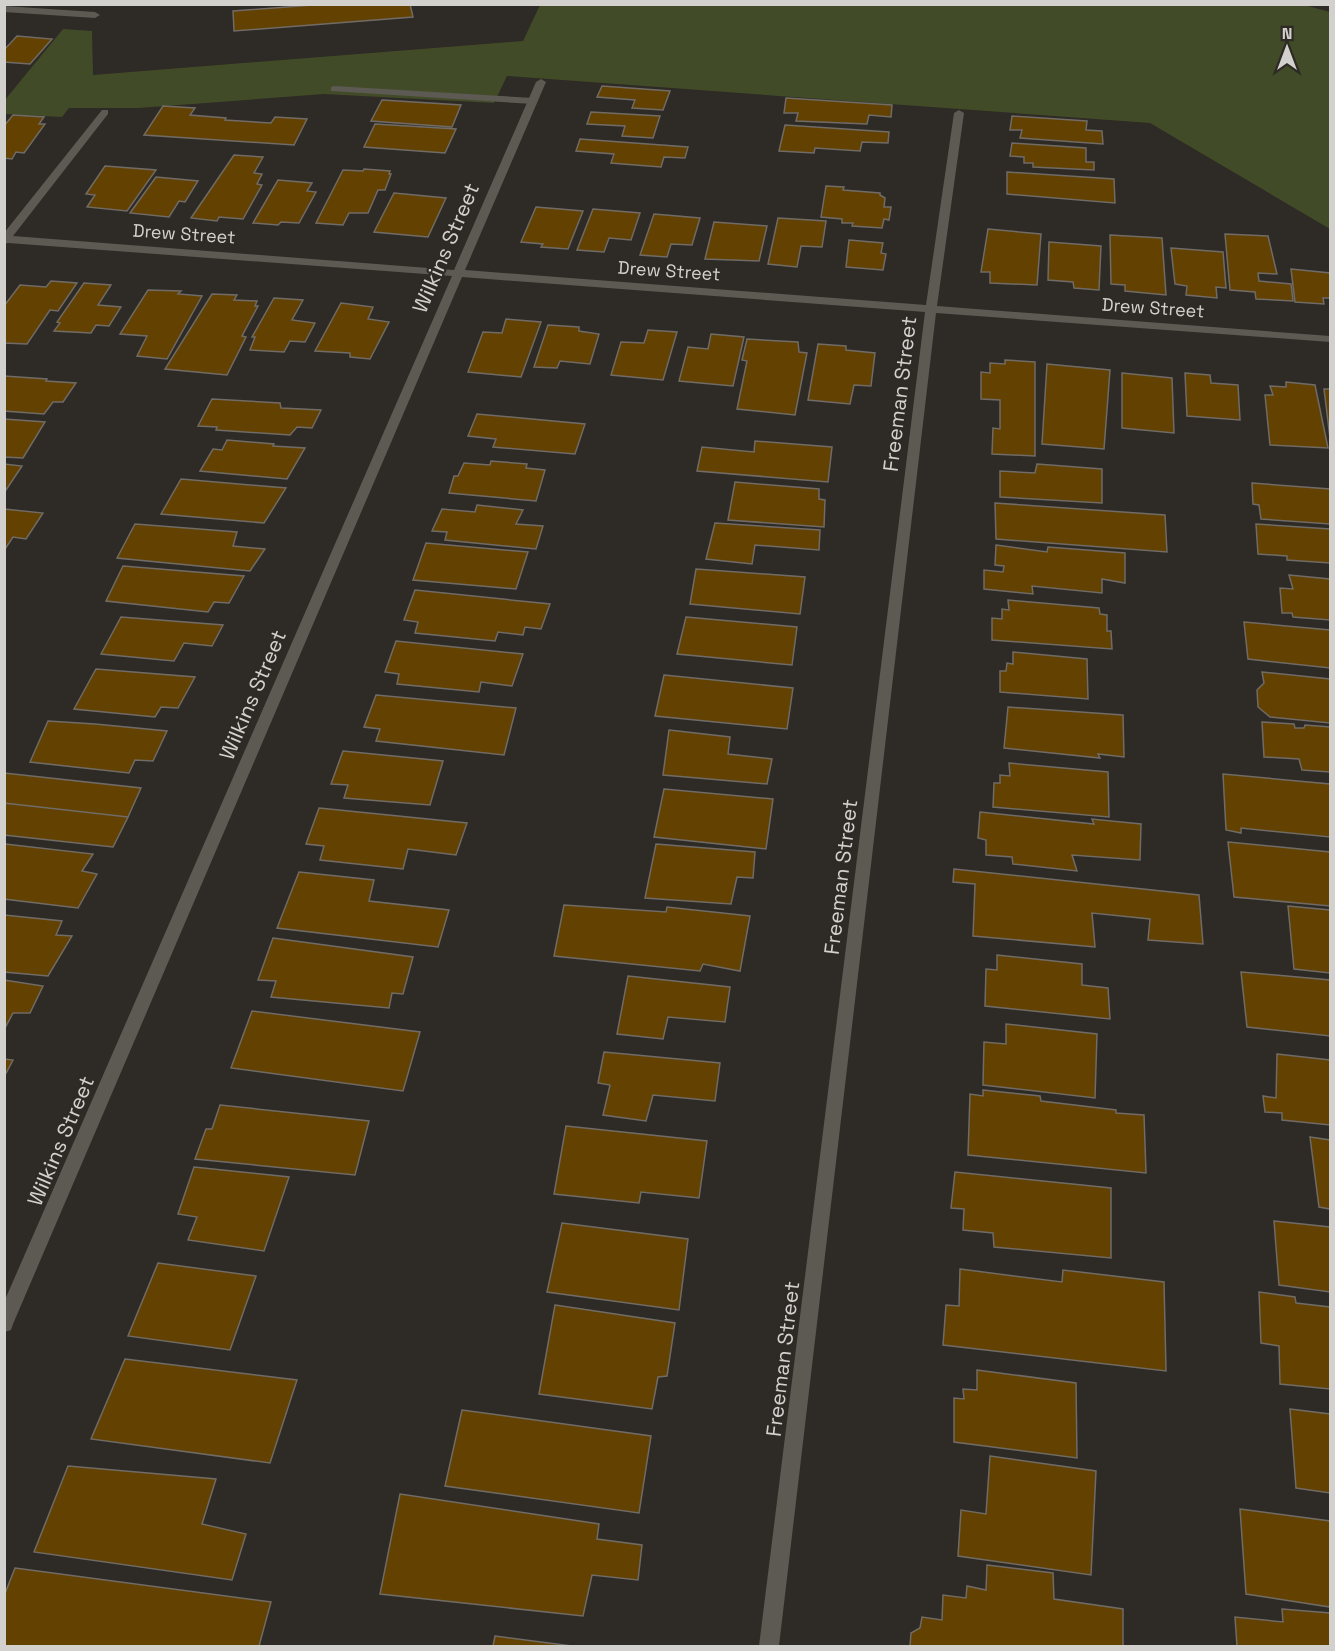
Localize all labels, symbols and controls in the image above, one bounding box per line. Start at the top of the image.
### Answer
north arrow [1257,18,1317,78]
text: N [1282,23,1292,44]
street label: Wilkins Street [406,179,485,317]
street label: Drew Street [132,218,236,249]
street label: Drew Street [617,255,721,286]
street label: Drew Street [1101,292,1205,323]
street label: Freeman Street [877,315,922,473]
street label: Wilkins Street [213,626,292,764]
street label: Freeman Street [818,798,863,956]
street label: Wilkins Street [21,1072,100,1210]
street label: Freeman Street [760,1280,805,1438]

